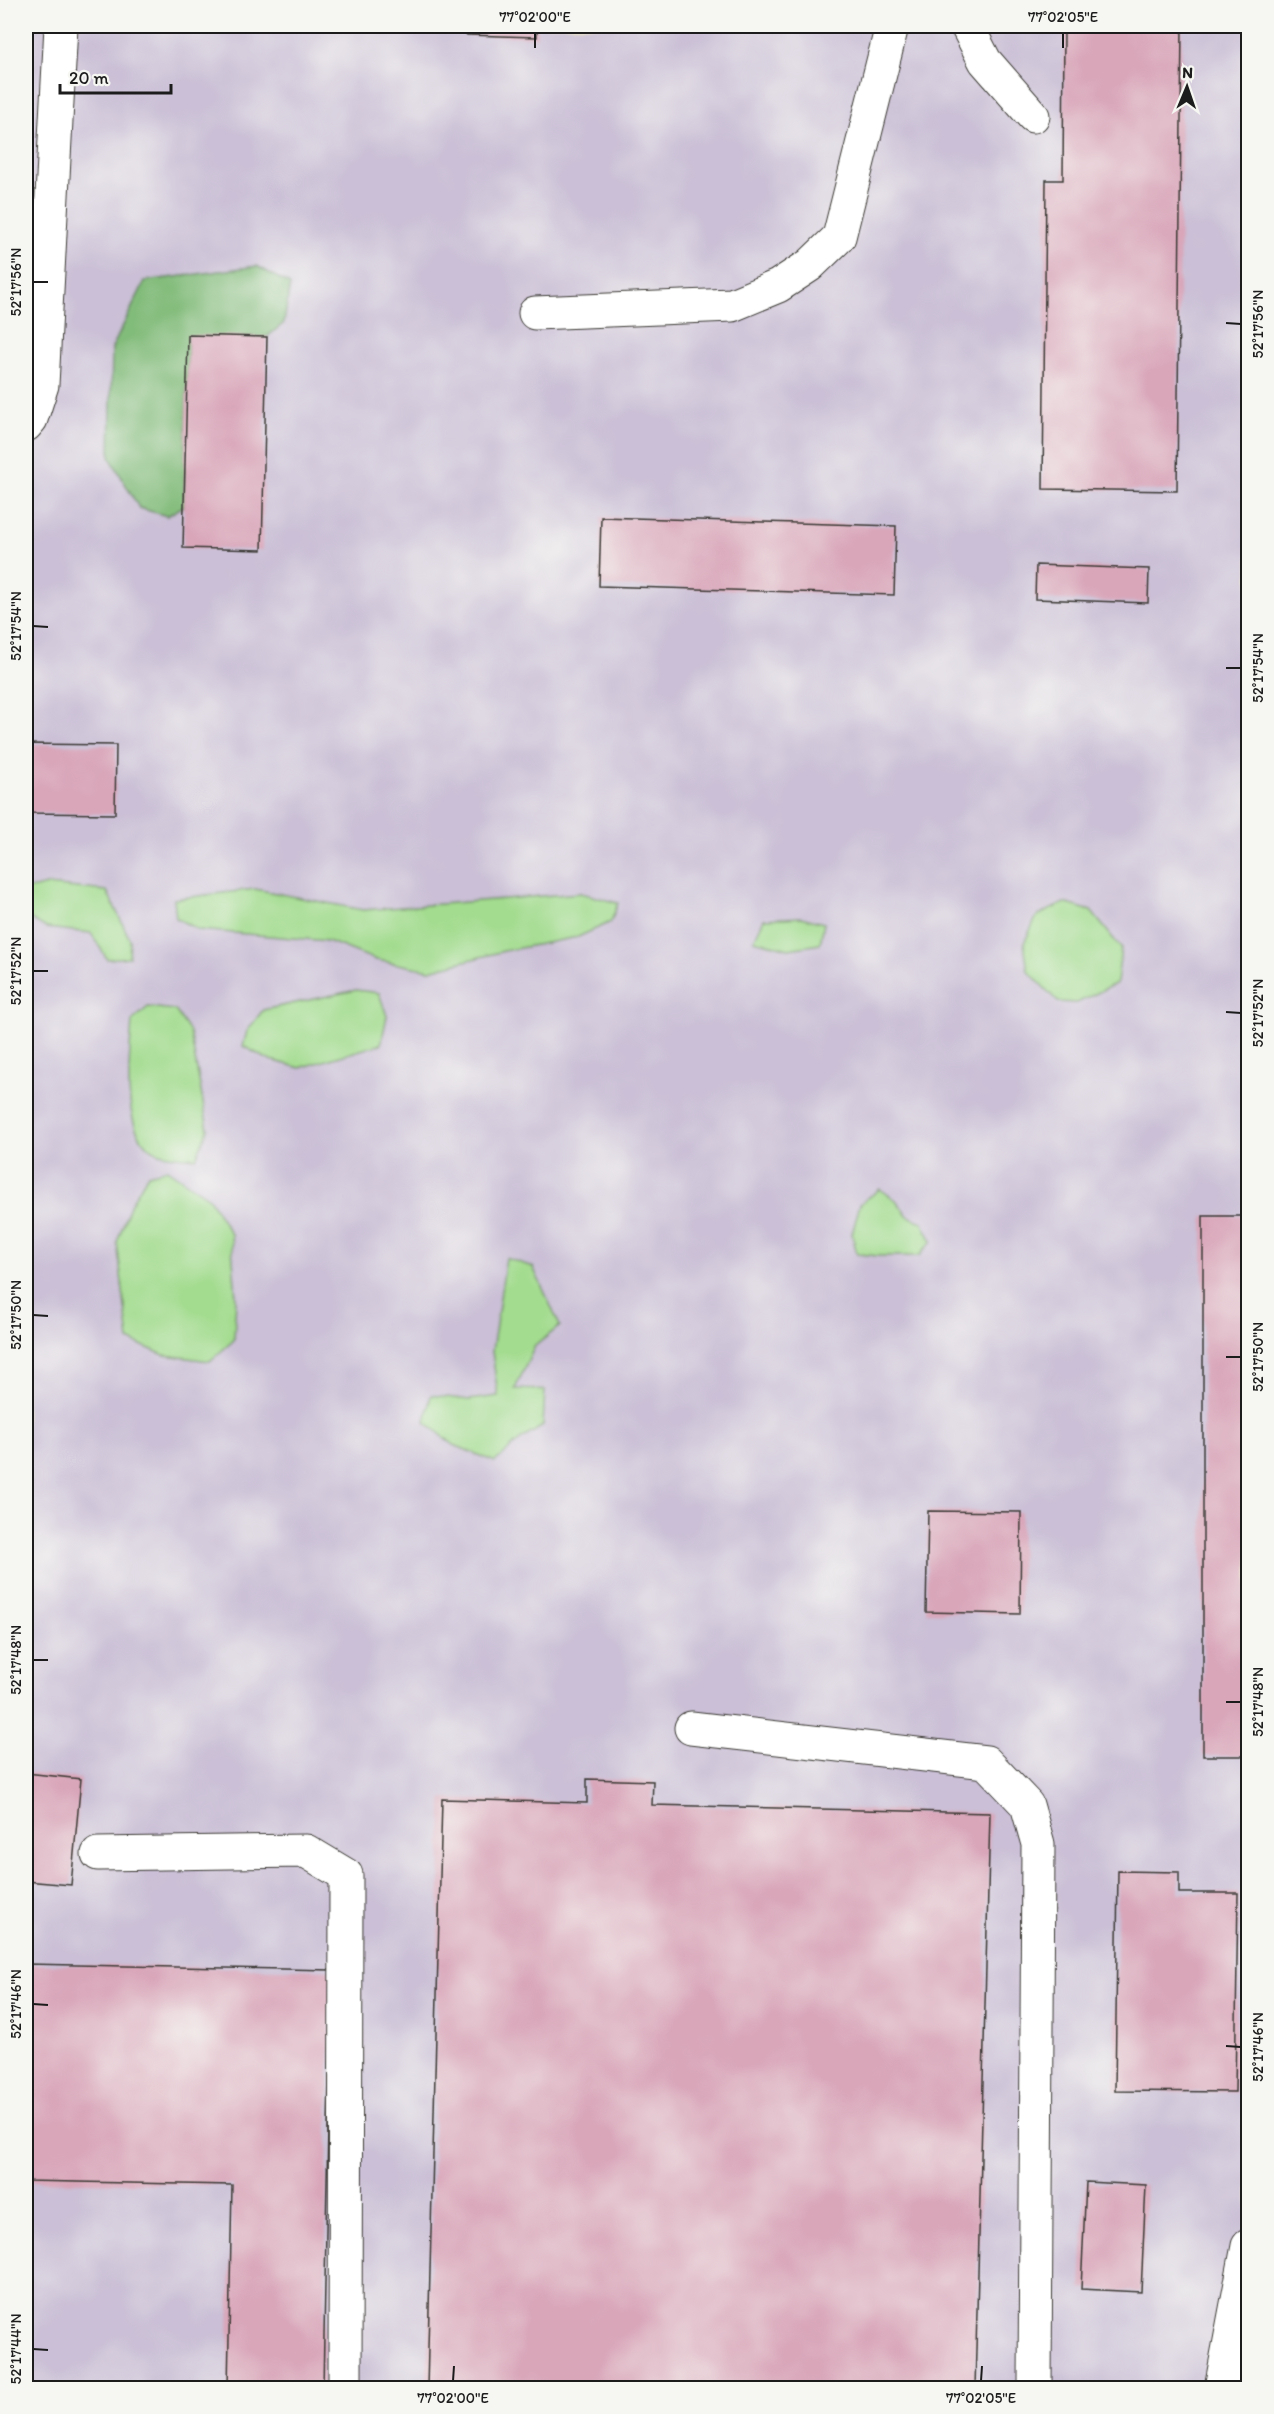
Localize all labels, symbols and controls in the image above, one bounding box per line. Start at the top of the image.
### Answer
text: 77°02'00"E [499,8,571,26]
text: 77°02'05"E [1028,8,1098,26]
scale bar [60,57,171,95]
north arrow [1157,57,1217,117]
text: N [1182,63,1193,82]
text: 20 m [69,67,109,89]
text: 52°17'56"N [7,248,25,316]
text: 52°17'56"N [1249,290,1267,358]
text: 52°17'54"N [7,591,25,661]
text: 52°17'54"N [1249,633,1267,703]
text: 52°17'52"N [7,937,25,1005]
text: 52°17'52"N [1249,979,1267,1047]
text: 52°17'50"N [7,1280,25,1350]
text: 52°17'50"N [1249,1322,1267,1392]
text: 52°17'48"N [7,1625,25,1695]
text: 52°17'48"N [1249,1667,1267,1737]
text: 52°17'46"N [7,1969,25,2039]
text: 52°17'46"N [1249,2012,1267,2082]
text: 52°17'44"N [7,2313,25,2385]
text: 77°02'00"E [417,2389,489,2407]
text: 77°02'05"E [946,2389,1016,2407]

